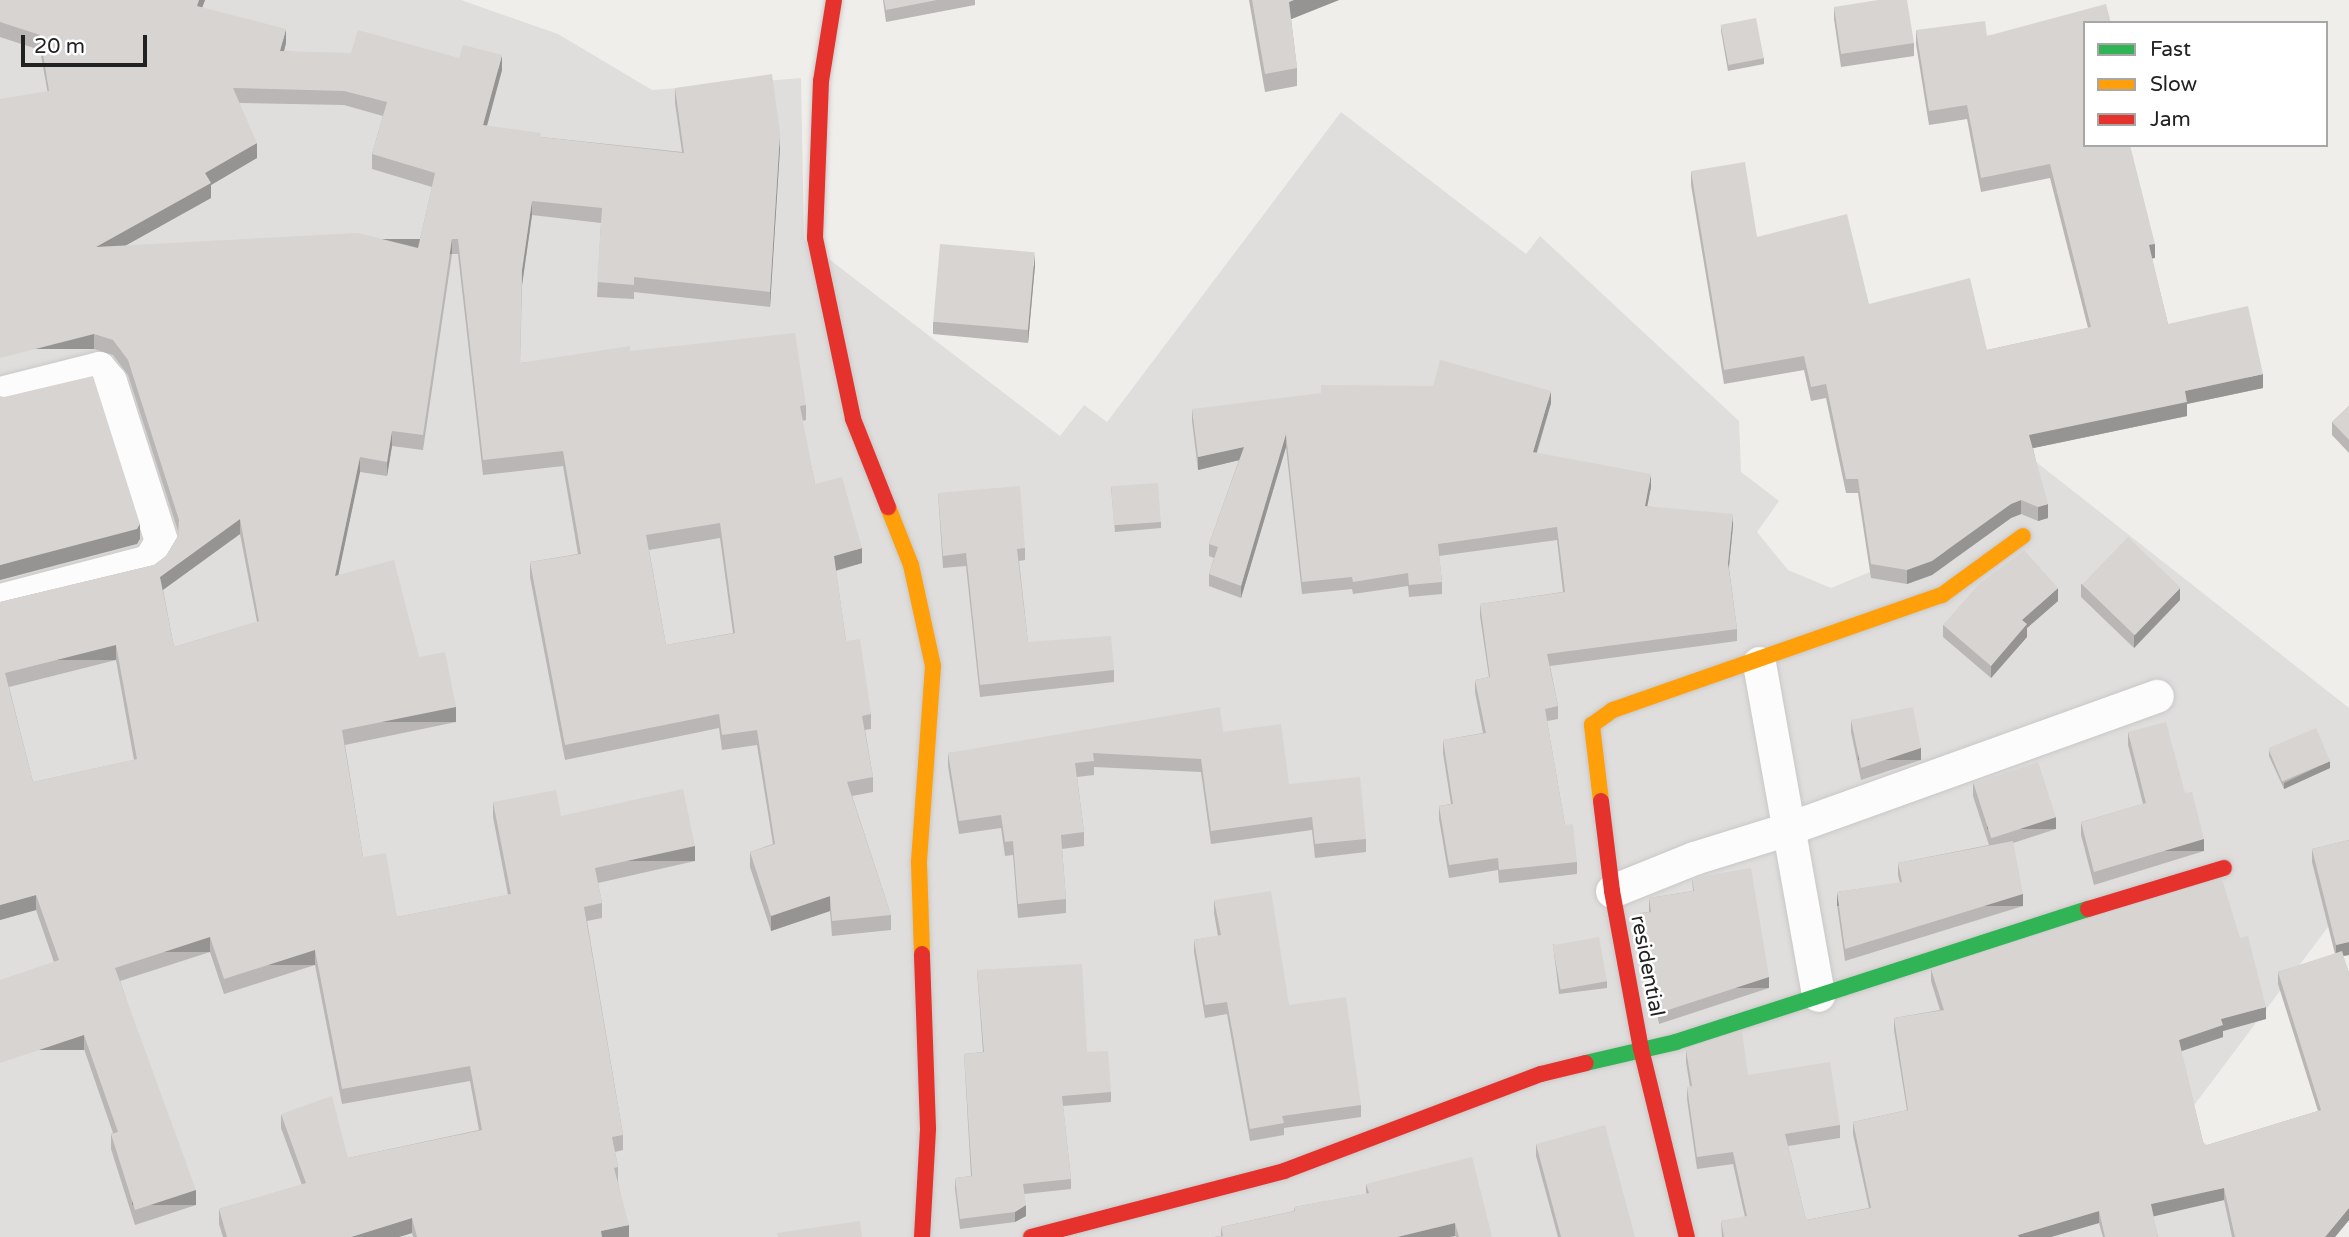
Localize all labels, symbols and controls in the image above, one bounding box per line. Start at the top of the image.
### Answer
scale bar [24,21,150,65]
legend [2083,21,2328,147]
text: 20 m [34,34,85,59]
text: Fast [2150,37,2191,62]
text: Slow [2150,72,2197,97]
text: Jam [2150,107,2191,132]
street label: residential [1625,913,1669,1019]

